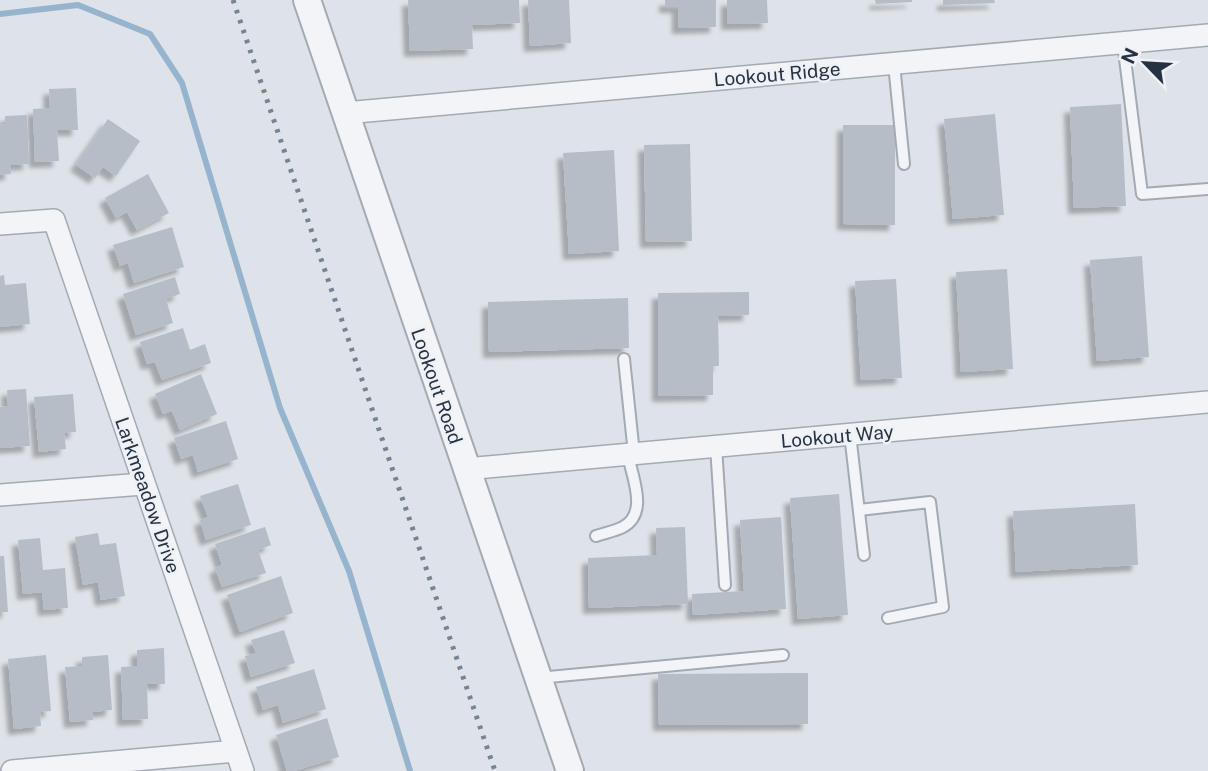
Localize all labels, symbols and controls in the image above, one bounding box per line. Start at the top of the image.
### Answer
north arrow [1110,28,1180,98]
text: N [1116,44,1143,67]
street label: Lookout Ridge [713,58,841,90]
street label: Lookout Road [407,325,467,447]
street label: Larkmeadow Drive [111,414,185,576]
street label: Lookout Way [780,420,894,452]

